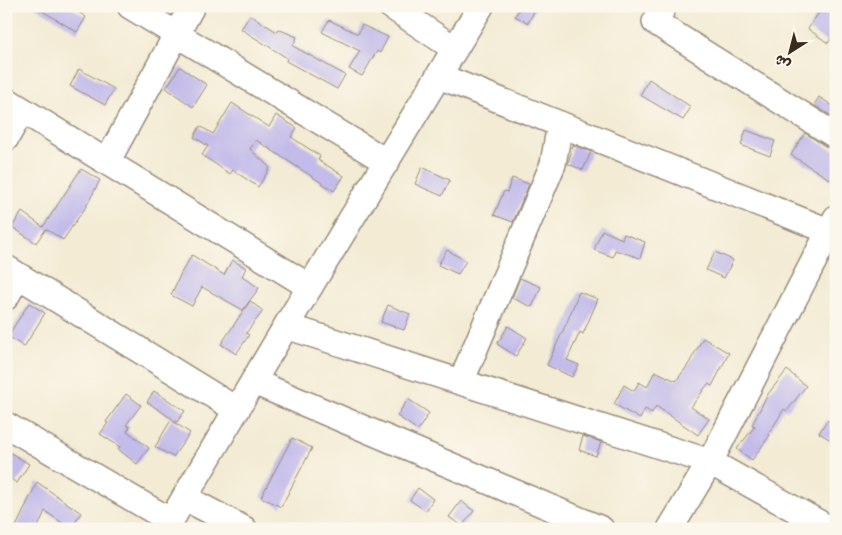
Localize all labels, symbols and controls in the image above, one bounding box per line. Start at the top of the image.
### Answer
north arrow [764,28,814,78]
text: ش [771,51,794,74]

